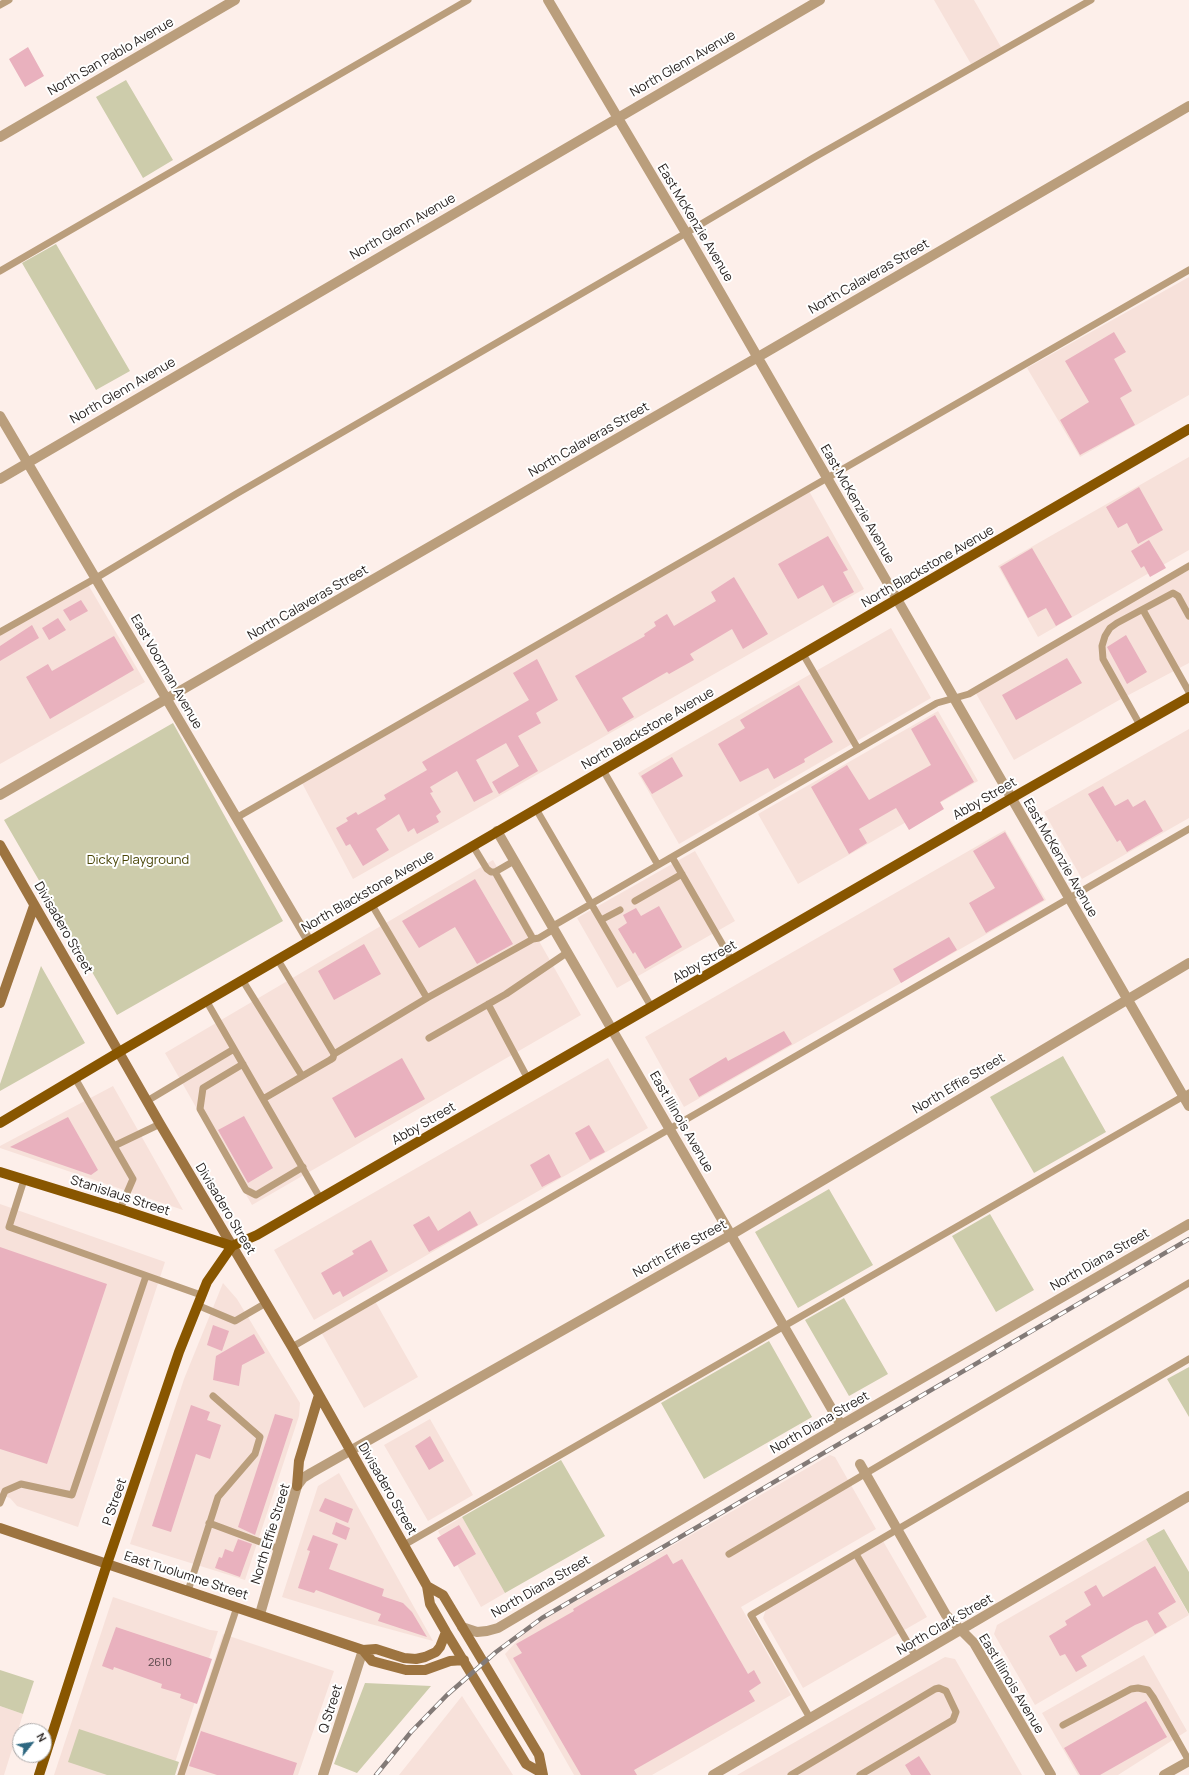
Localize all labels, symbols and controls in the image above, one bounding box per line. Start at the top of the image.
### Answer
street label: North San Pablo Avenue [45,15,177,99]
street label: North Glenn Avenue [628,28,738,100]
street label: East McKenzie Avenue [654,161,736,285]
street label: North Glenn Avenue [348,191,458,263]
street label: North Calaveras Street [806,236,932,318]
street label: North Glenn Avenue [68,355,178,427]
street label: North Calaveras Street [526,399,652,481]
street label: East McKenzie Avenue [817,442,897,566]
street label: North Blackstone Avenue [859,523,997,611]
street label: North Calaveras Street [245,562,371,644]
street label: East Voorman Avenue [127,612,205,732]
street label: North Blackstone Avenue [579,685,717,773]
street label: Abby Street [950,775,1020,823]
street label: East McKenzie Avenue [1020,796,1100,920]
street label: North Blackstone Avenue [299,848,437,936]
park label: Dicky Playground [87,852,189,868]
street label: Divisadero Street [30,879,96,977]
street label: Abby Street [670,938,740,986]
street label: North Effie Street [910,1050,1008,1118]
street label: East Illinois Avenue [646,1069,716,1175]
street label: Abby Street [389,1100,459,1148]
street label: Divisadero Street [192,1161,258,1257]
street label: Stanislaus Street [68,1173,172,1219]
street label: North Effie Street [631,1217,729,1281]
street label: North Diana Street [1048,1225,1152,1295]
street label: North Diana Street [768,1388,872,1458]
street label: Divisadero Street [354,1440,420,1538]
street label: P Street [100,1476,130,1528]
street label: North Effie Street [248,1482,294,1586]
street label: East Tuolumne Street [122,1549,250,1603]
street label: North Diana Street [489,1552,593,1622]
street label: North Clark Street [894,1591,996,1659]
street label: East Illinois Avenue [975,1631,1047,1737]
house number: 2610 [148,1656,172,1670]
street label: Q Street [316,1683,346,1735]
north arrow [12,1723,52,1763]
text: N [33,1730,50,1744]

